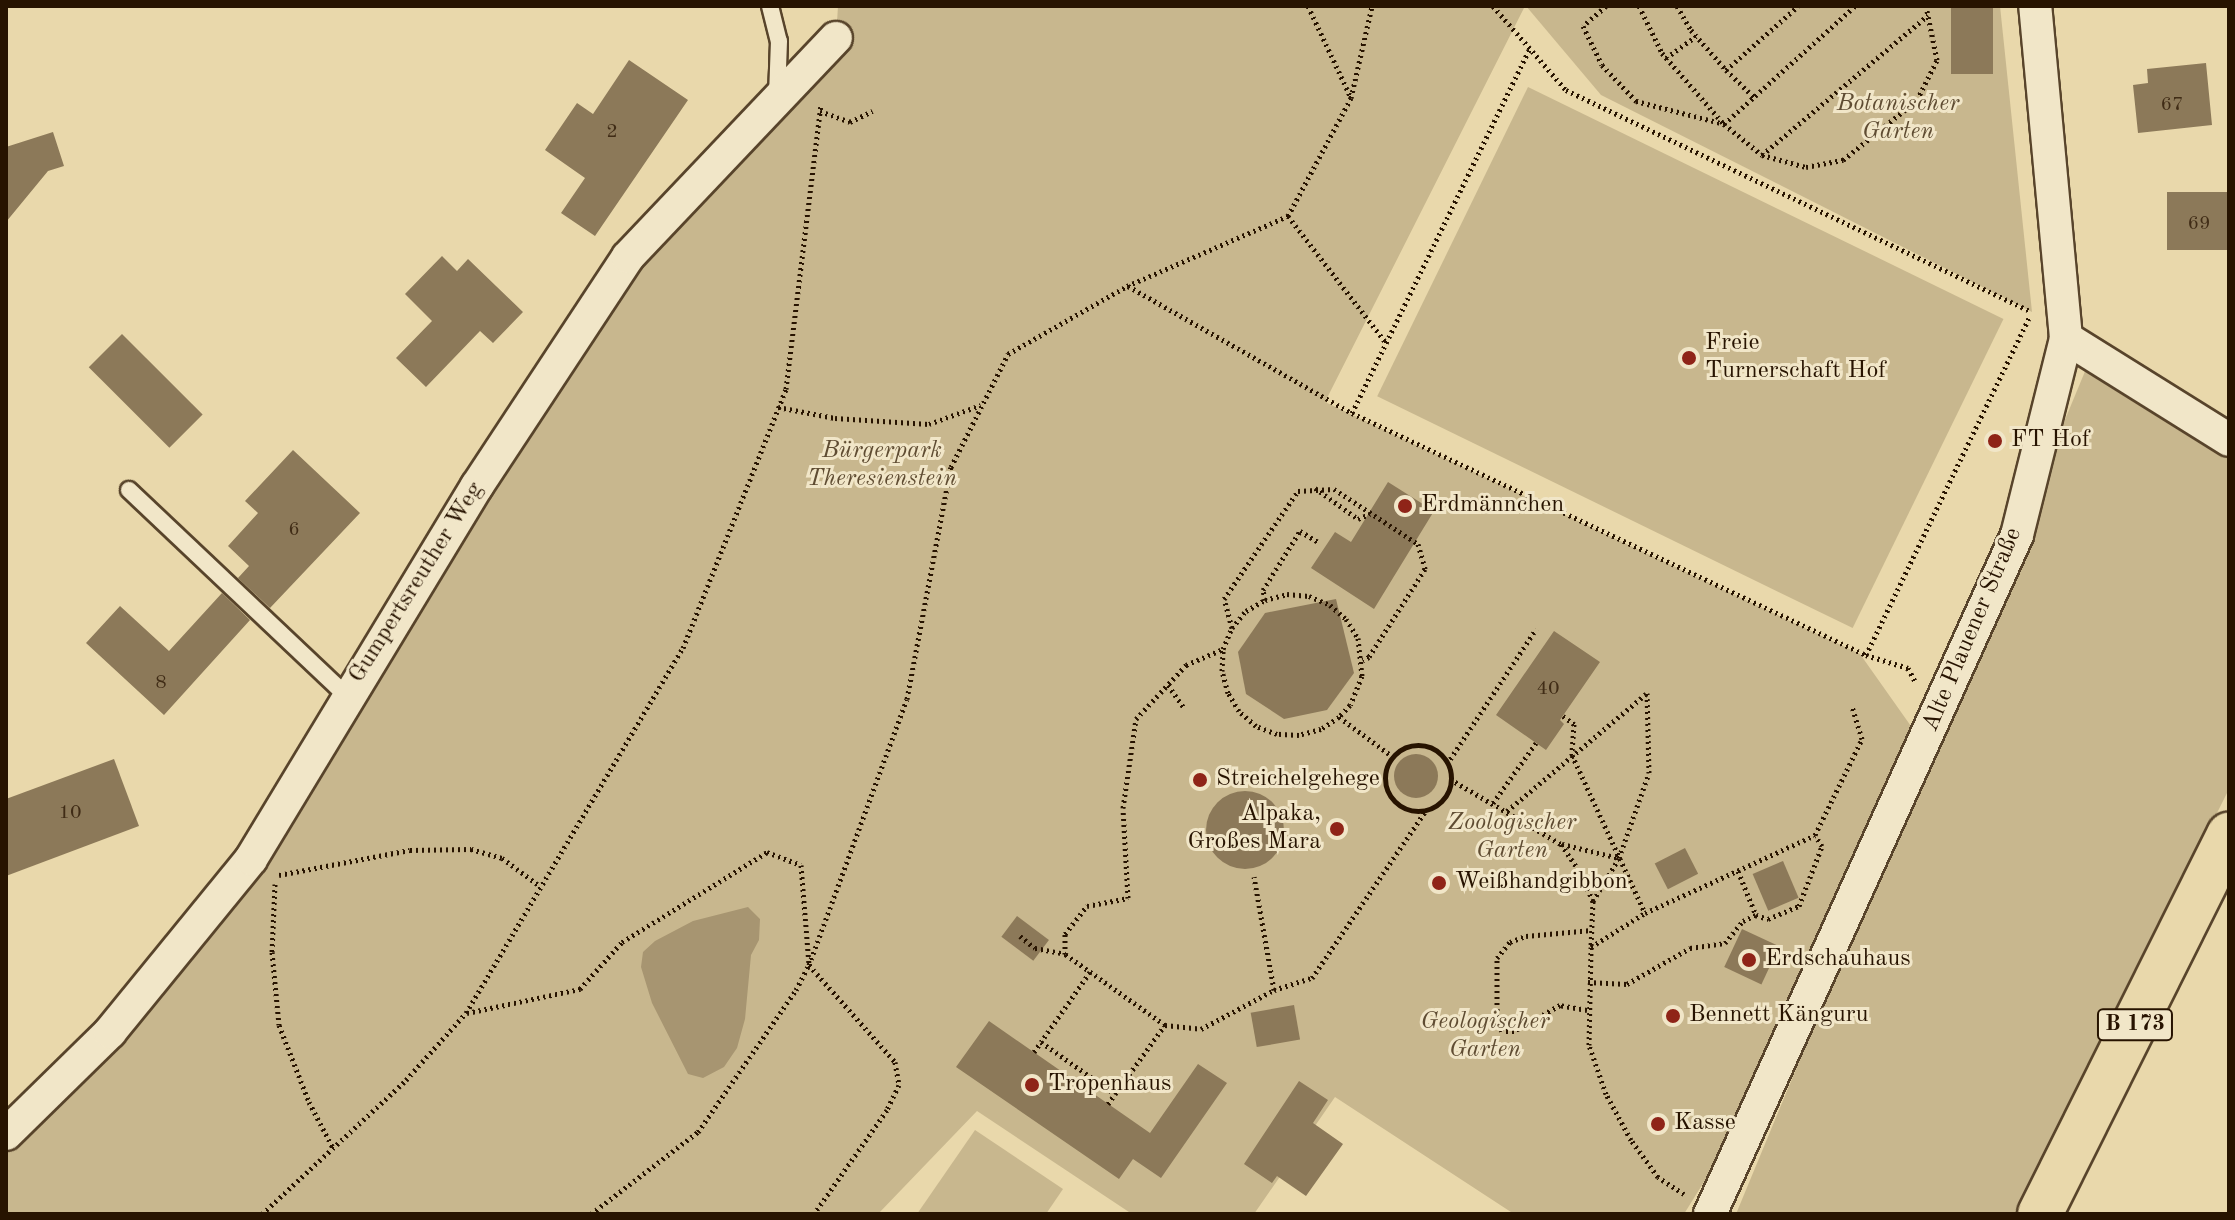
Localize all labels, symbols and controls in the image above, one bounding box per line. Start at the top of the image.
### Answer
park label: Botanischer Garten [1837,91,1959,147]
house number: 67 [2160,93,2184,117]
house number: 2 [606,120,618,144]
house number: 69 [2187,212,2211,236]
place label: Freie Turnerschaft Hof [1705,330,1886,386]
marker: Freie Turnerschaft Hof [1680,349,1698,367]
place label: FT Hof [2011,427,2090,455]
marker: FT Hof [1986,432,2004,450]
park label: Bürgerpark Theresienstein [807,438,957,494]
street label: Gumpertsreuther Weg [343,477,491,689]
place label: Erdmännchen [1421,492,1564,520]
marker: Erdmännchen [1396,497,1414,515]
house number: 6 [288,518,300,542]
street label: Alte Plauener Straße [1917,524,2029,736]
house number: 8 [155,671,167,695]
house number: 40 [1536,677,1560,701]
place label: Streichelgehege [1216,766,1380,794]
marker: Streichelgehege [1191,771,1209,789]
house number: 10 [58,801,82,825]
place label: Alpaka, Großes Mara [1188,801,1321,857]
park label: Zoologischer Garten [1448,810,1576,866]
marker: Alpaka, Großes Mara [1328,820,1346,838]
place label: Weißhandgibbon [1455,869,1628,897]
marker: Weißhandgibbon [1430,874,1448,892]
place label: Erdschauhaus [1765,946,1911,974]
marker: Erdschauhaus [1740,951,1758,969]
place label: Bennett Känguru [1689,1002,1868,1030]
marker: Bennett Känguru [1664,1007,1682,1025]
road number: B 173 [2095,1007,2175,1043]
park label: Geologischer Garten [1421,1009,1549,1065]
place label: Tropenhaus [1048,1071,1171,1099]
marker: Tropenhaus [1023,1076,1041,1094]
place label: Kasse [1674,1110,1736,1138]
marker: Kasse [1649,1115,1667,1133]

